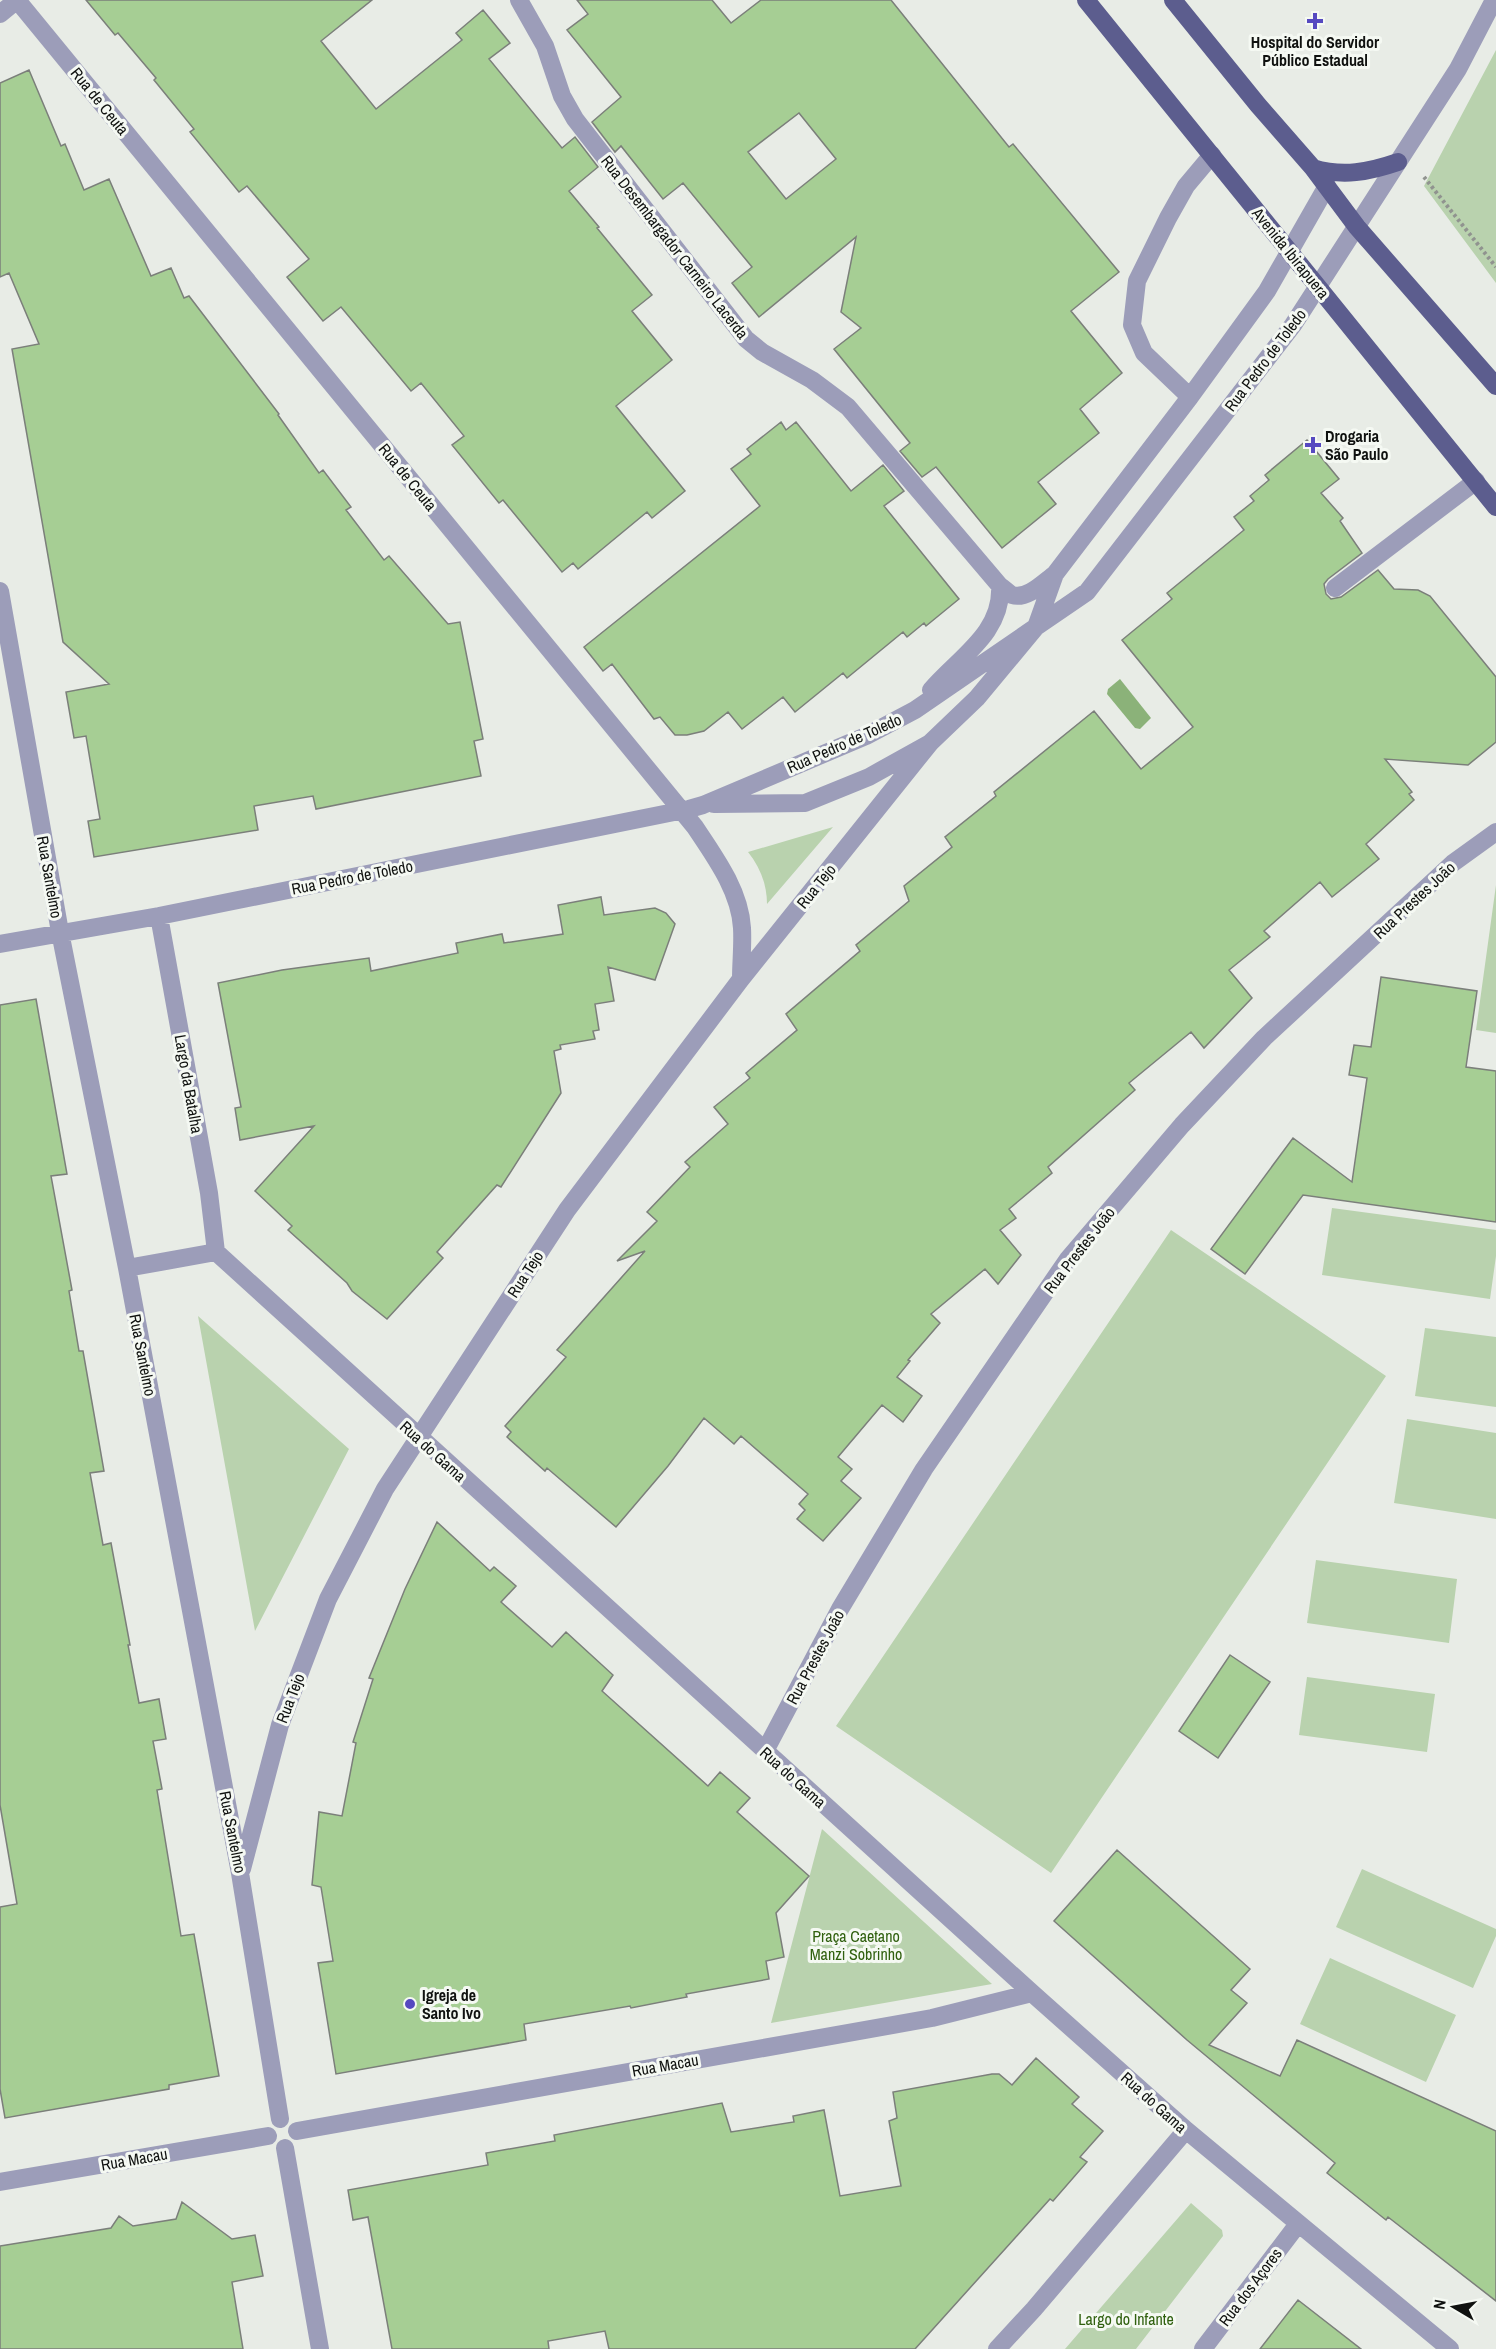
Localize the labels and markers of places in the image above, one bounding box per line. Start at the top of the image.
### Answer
marker: Hospital do Servidor Público Estadual [1306,12,1324,30]
place label: Hospital do Servidor Público Estadual [1251,31,1380,71]
place label: Drogaria São Paulo [1325,425,1388,465]
marker: Drogaria São Paulo [1306,438,1320,452]
place label: Igreja de Santo Ivo [422,1984,481,2024]
marker: Igreja de Santo Ivo [403,1997,417,2011]

